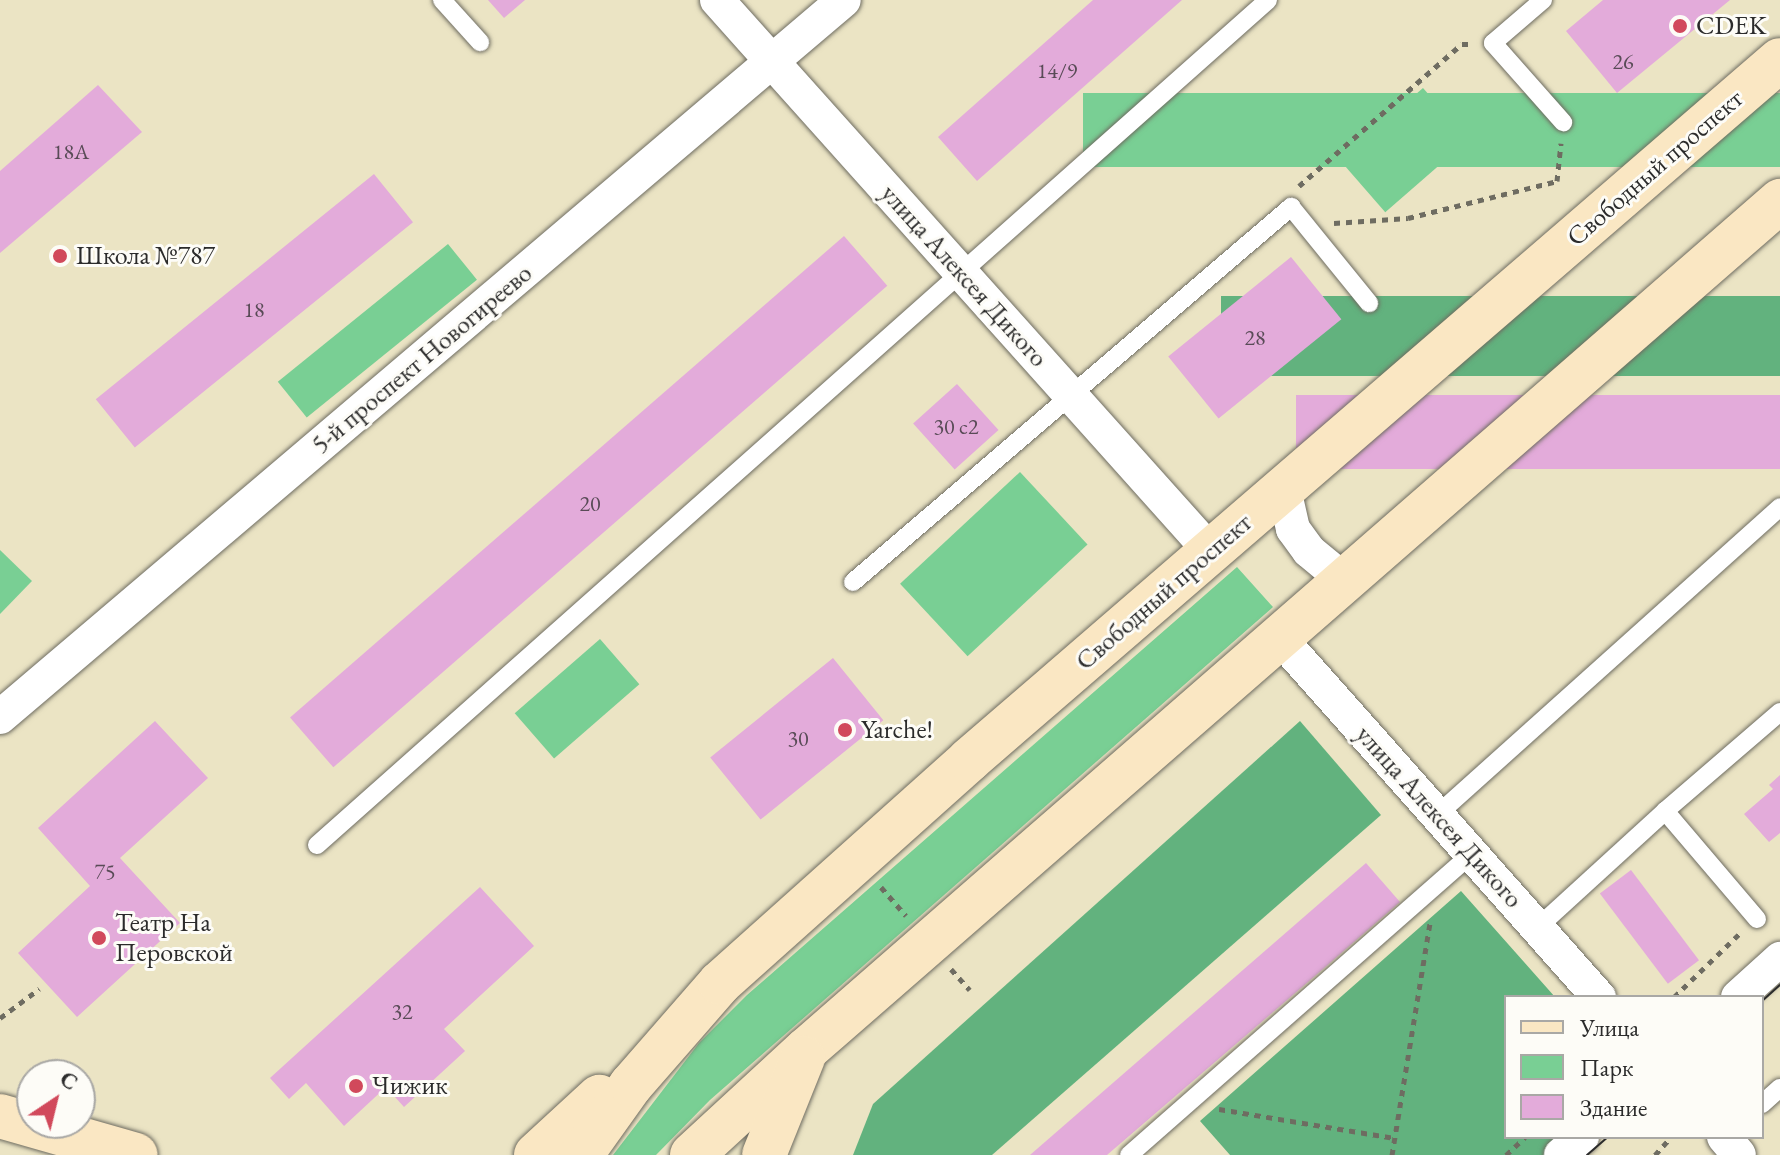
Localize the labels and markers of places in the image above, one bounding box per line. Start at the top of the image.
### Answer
place label: CDEK [1696,10,1766,42]
marker: CDEK [1671,17,1689,35]
place label: Школа №787 [76,240,215,272]
marker: Школа №787 [51,247,69,265]
place label: Yarche! [861,714,933,746]
marker: Yarche! [836,721,854,739]
place label: Театр На Перовской [115,907,233,968]
marker: Театр На Перовской [90,929,108,947]
place label: Чижик [372,1070,448,1102]
marker: Чижик [347,1077,365,1095]

